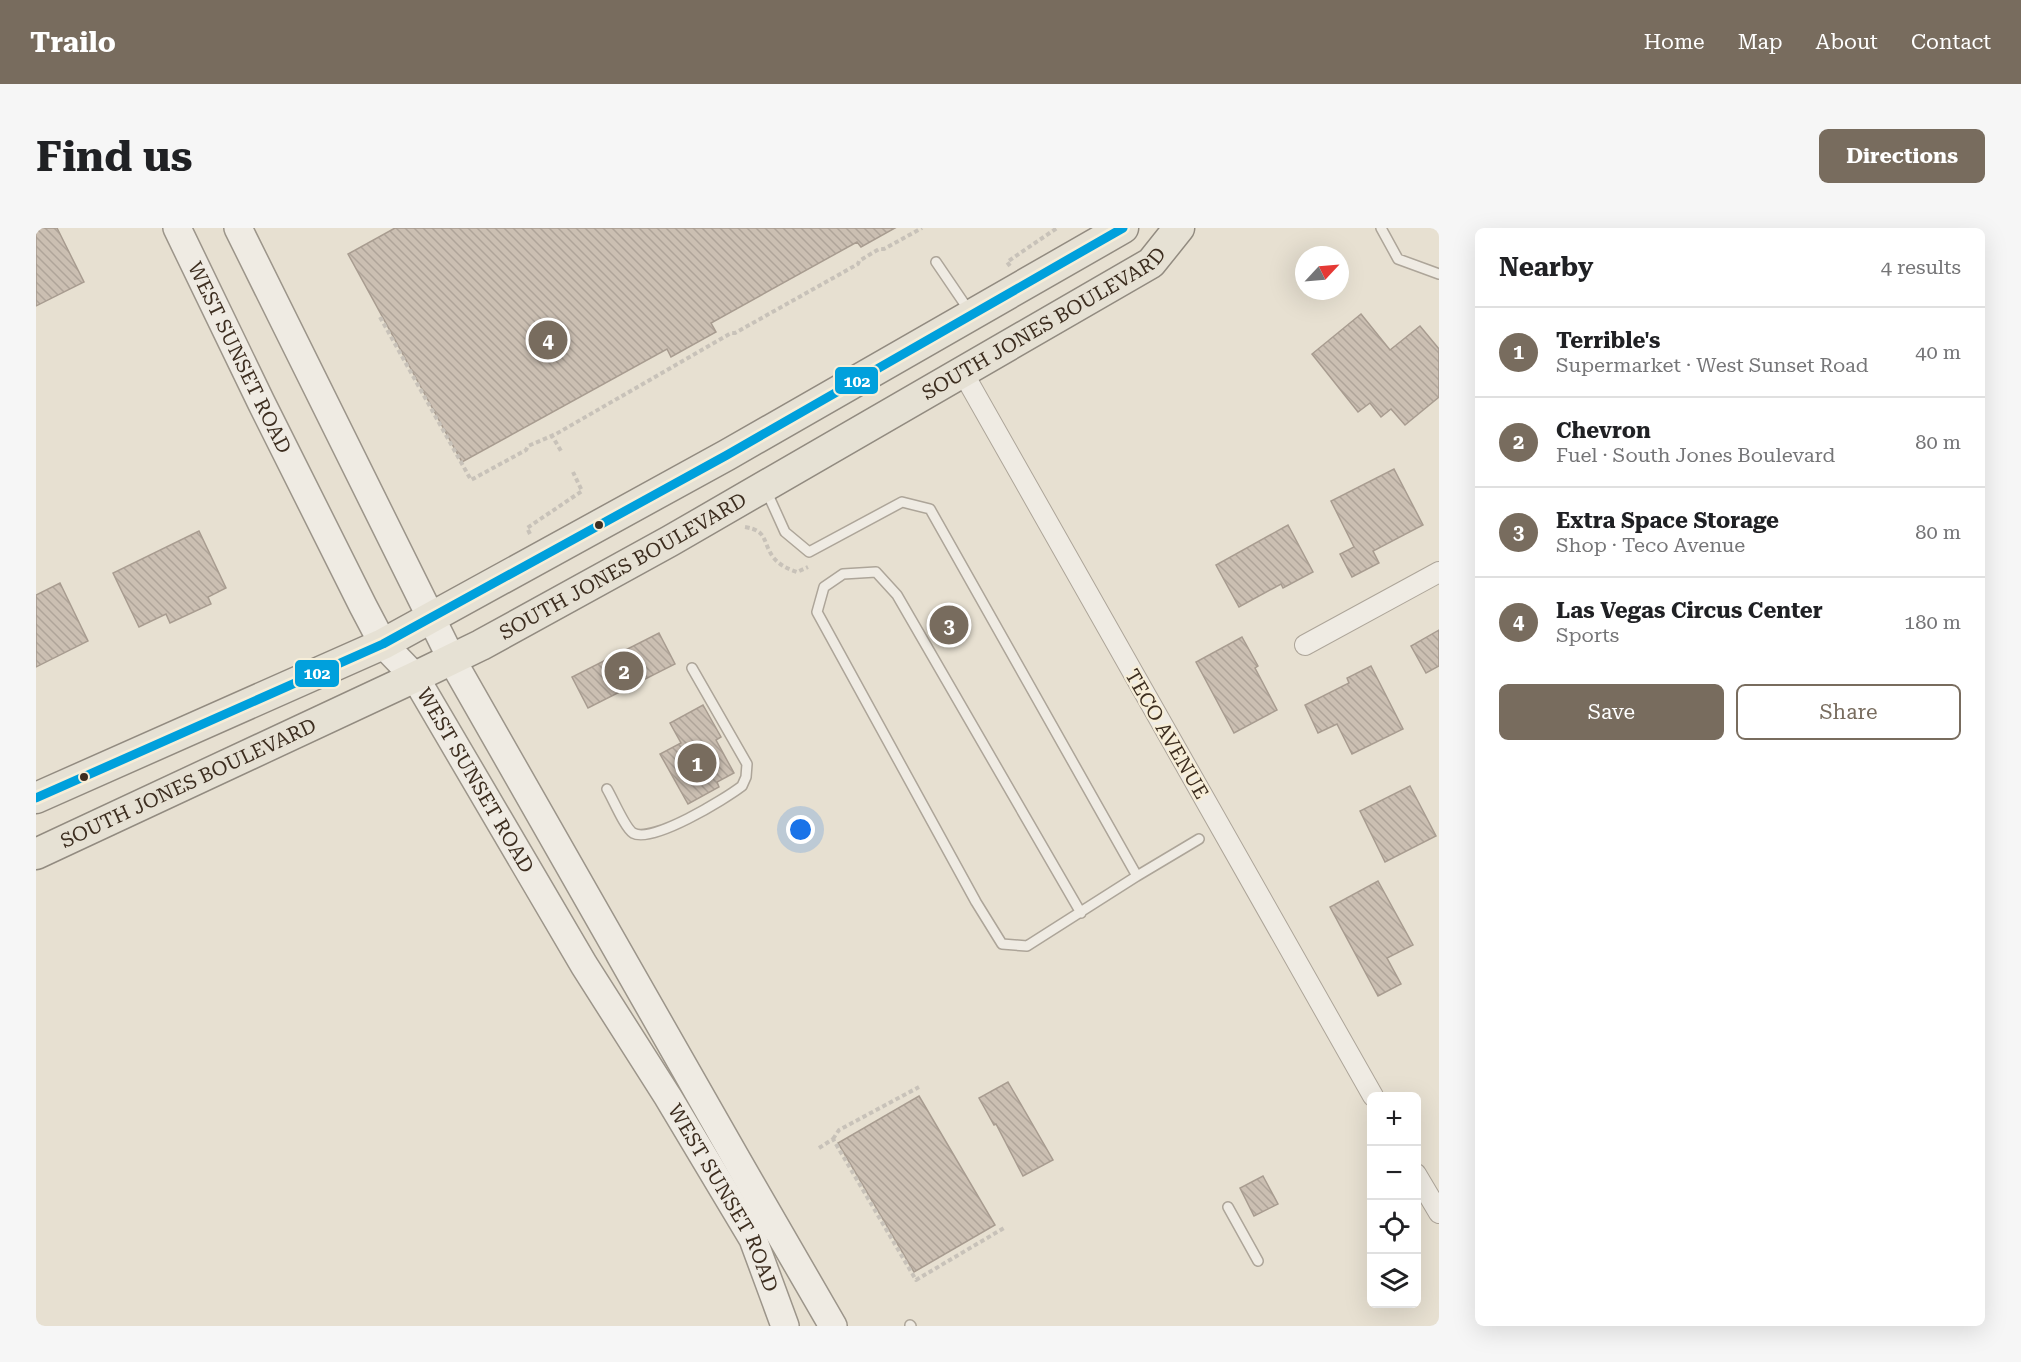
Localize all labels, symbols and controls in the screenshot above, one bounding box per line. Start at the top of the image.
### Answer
text: Trailo [30,26,116,59]
text: Home [1644,30,1705,54]
text: Map [1738,30,1783,54]
text: About [1816,30,1878,54]
text: Contact [1911,30,1991,54]
button: Directions [1819,129,1985,183]
text: Find us [36,132,193,181]
street label: SOUTH JONES BOULEVARD [918,242,1171,405]
north arrow [1295,246,1349,300]
text: Nearby [1499,252,1593,282]
text: 4 results [1881,255,1961,279]
street label: WEST SUNSET ROAD [183,258,297,457]
pin: 4 [528,318,568,362]
text: Terrible's [1556,328,1660,353]
text: 1 [1513,340,1524,364]
text: 40 m [1915,340,1961,364]
text: Supermarket · West Sunset Road [1556,353,1869,377]
line badge: 102 [834,366,879,395]
text: 102 [844,372,870,391]
text: Chevron [1556,418,1651,443]
text: 2 [1513,430,1524,454]
text: 80 m [1915,430,1961,454]
text: Fuel · South Jones Boulevard [1556,443,1835,467]
street label: SOUTH JONES BOULEVARD [495,487,751,645]
text: Extra Space Storage [1556,508,1779,533]
unlabelled marker [593,519,605,531]
text: 3 [1513,520,1524,544]
text: 80 m [1915,520,1961,544]
text: Shop · Teco Avenue [1556,533,1745,557]
text: Las Vegas Circus Center [1556,598,1823,623]
pin: 3 [930,602,968,648]
text: 4 [1513,610,1524,634]
text: 180 m [1904,610,1961,634]
text: Sports [1556,623,1619,647]
pin: 2 [604,648,644,694]
line badge: 102 [294,659,340,688]
text: 102 [304,664,330,683]
street label: TECO AVENUE [1120,665,1214,803]
street label: WEST SUNSET ROAD [412,684,539,877]
button: Save [1499,684,1724,740]
button: Share [1736,684,1961,740]
street label: SOUTH JONES BOULEVARD [57,713,320,853]
pin: 1 [678,740,716,786]
unlabelled marker [78,771,90,783]
your location [786,815,815,844]
map controls [1367,1092,1421,1308]
button: + [1367,1092,1421,1146]
street label: WEST SUNSET ROAD [663,1100,783,1295]
button: − [1367,1146,1421,1200]
button: locate [1367,1200,1421,1254]
button: layers [1367,1254,1421,1308]

